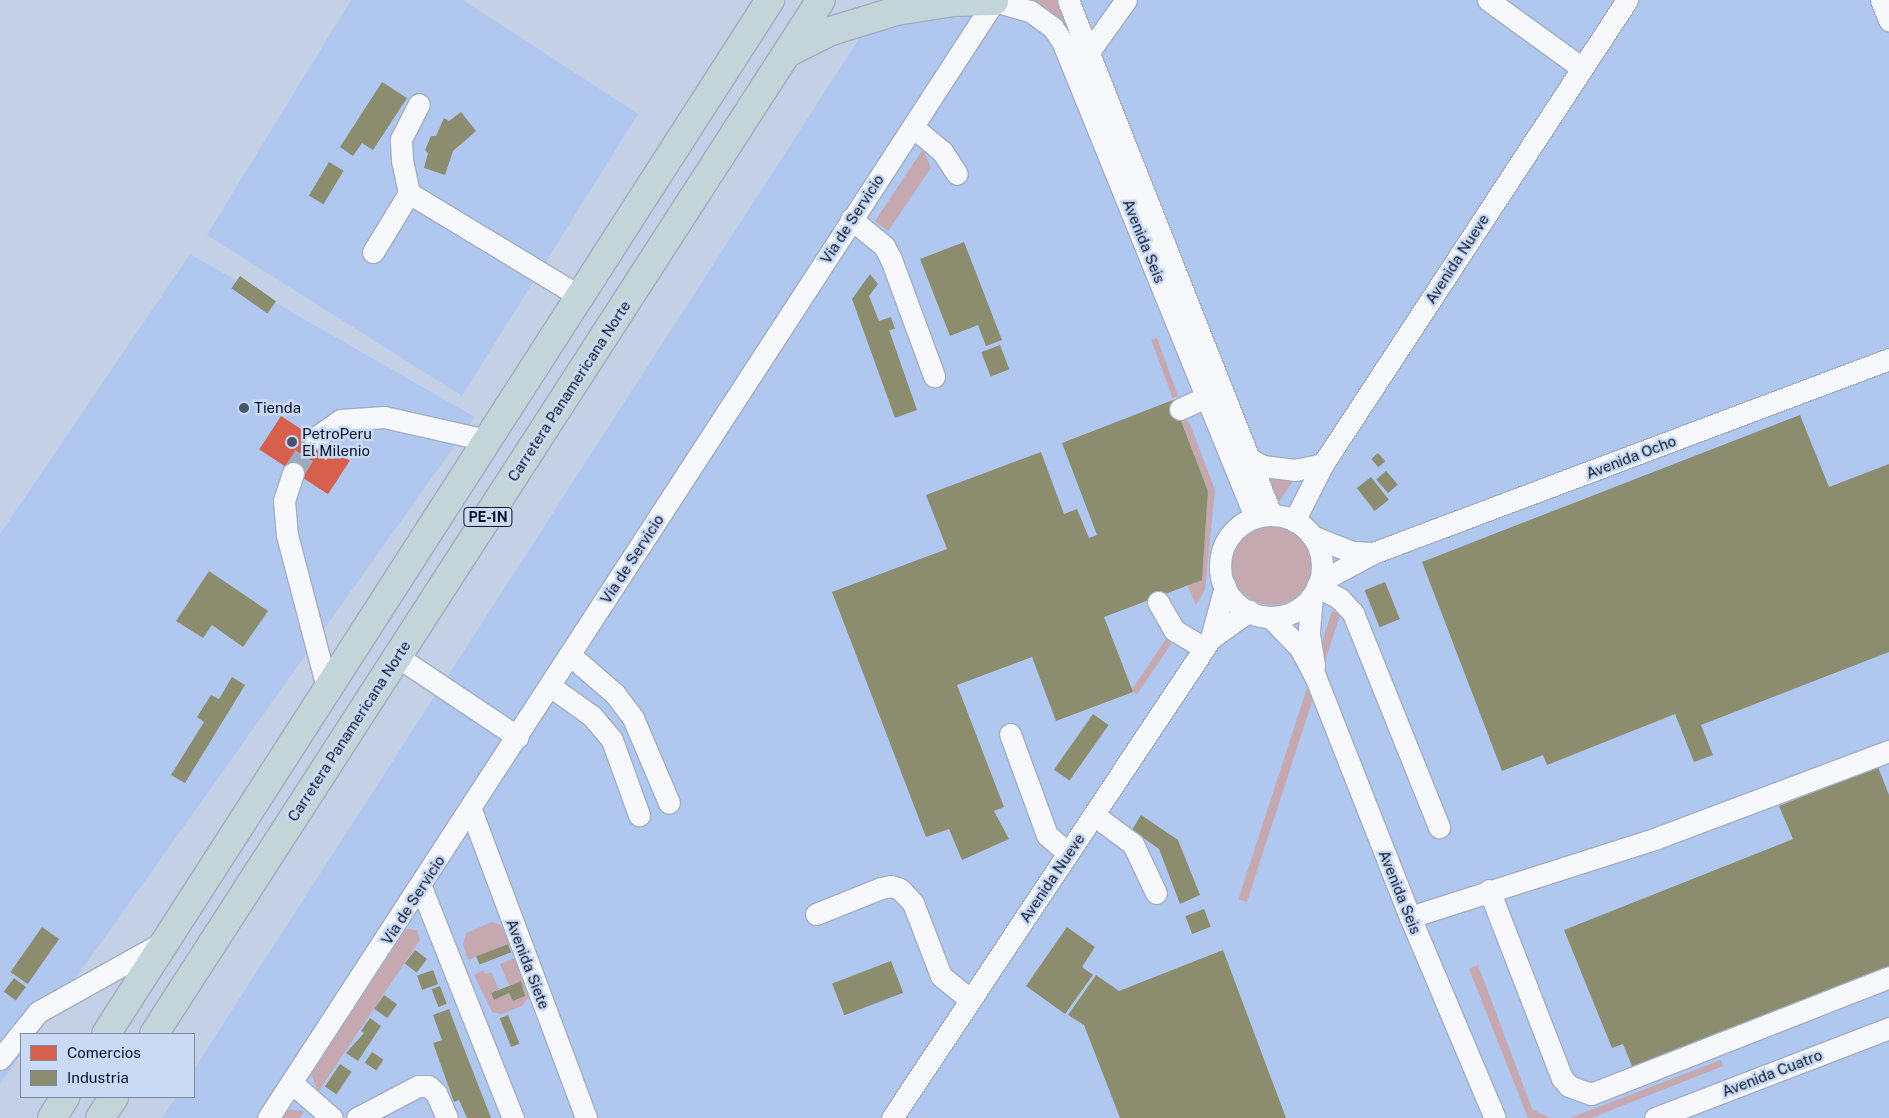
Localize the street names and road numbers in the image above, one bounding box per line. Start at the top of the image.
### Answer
street label: Vía de Servicio [816,171,888,267]
street label: Avenida Seis [1119,196,1169,286]
street label: Avenida Nueve [1421,211,1493,307]
street label: Carretera Panamericana Norte [504,297,634,485]
street label: Avenida Ocho [1583,432,1679,482]
road number: PE-1N [463,506,513,528]
street label: Vía de Servicio [596,511,668,607]
street label: Carretera Panamericana Norte [284,637,414,825]
street label: Avenida Nueve [1016,830,1088,926]
street label: Avenida Seis [1375,847,1425,937]
street label: Vía de Servicio [377,852,449,948]
street label: Avenida Siete [503,916,553,1012]
street label: Avenida Cuatro [1719,1046,1825,1100]

